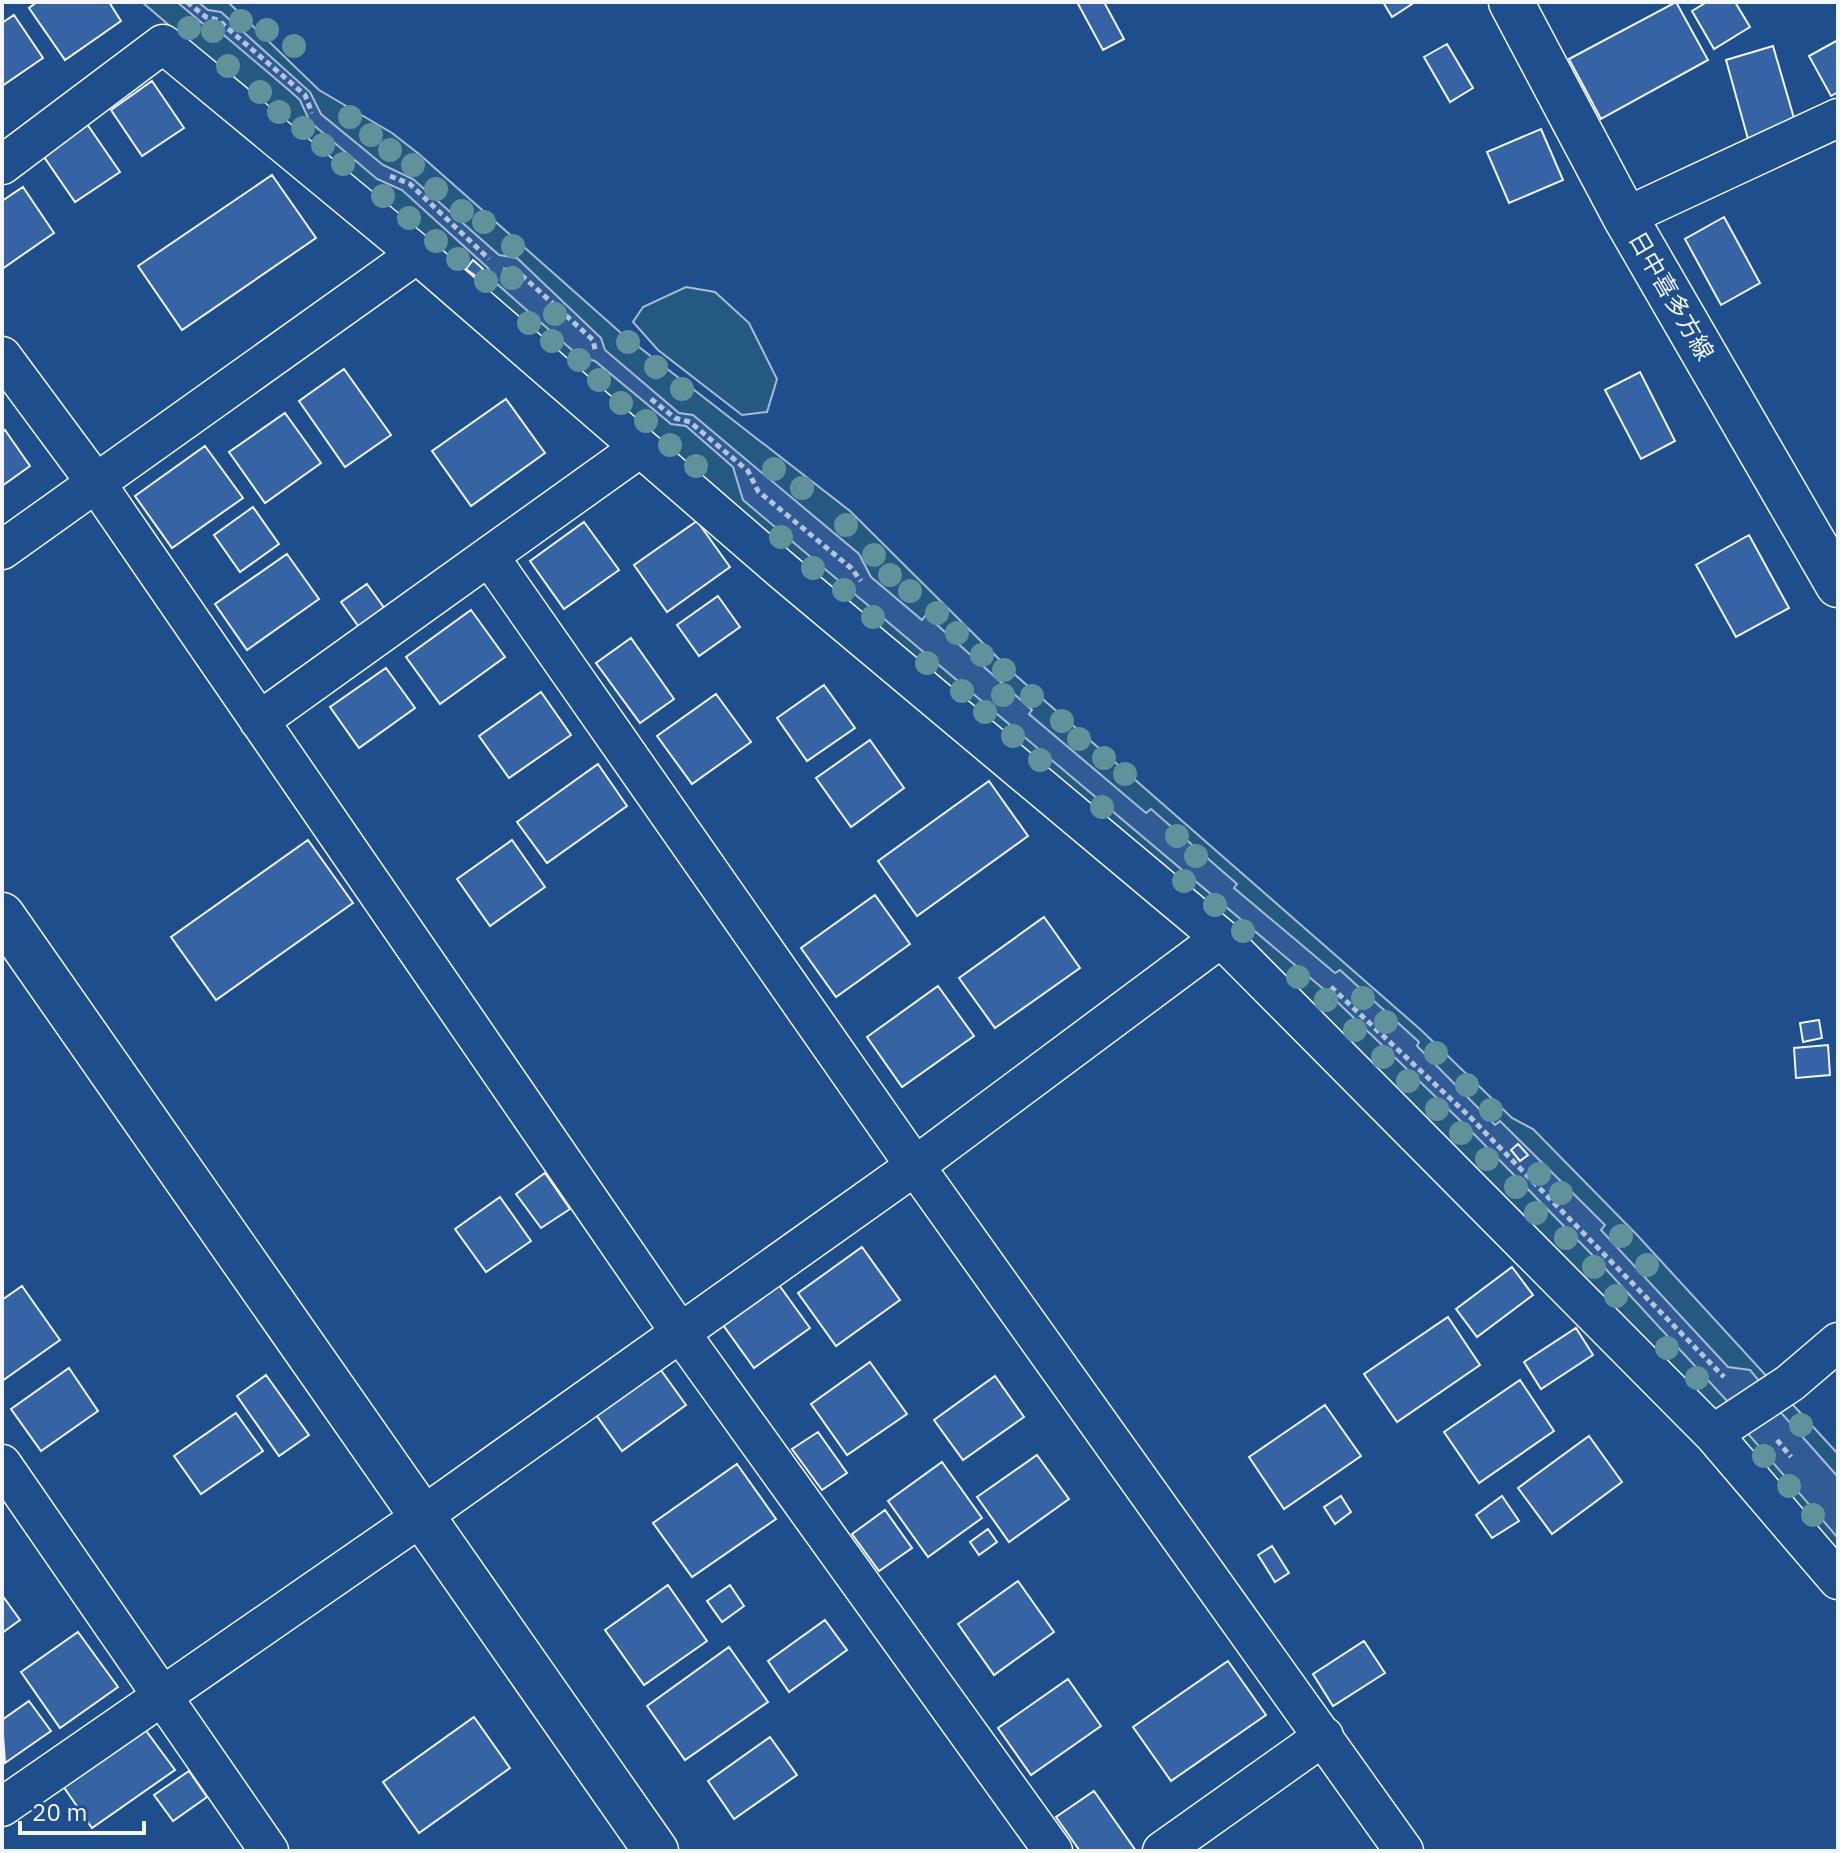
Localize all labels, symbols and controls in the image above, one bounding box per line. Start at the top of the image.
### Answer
street label: 日中喜多方線 [1622,225,1722,366]
scale bar [20,1785,144,1835]
text: 20 m [32,1796,87,1828]

